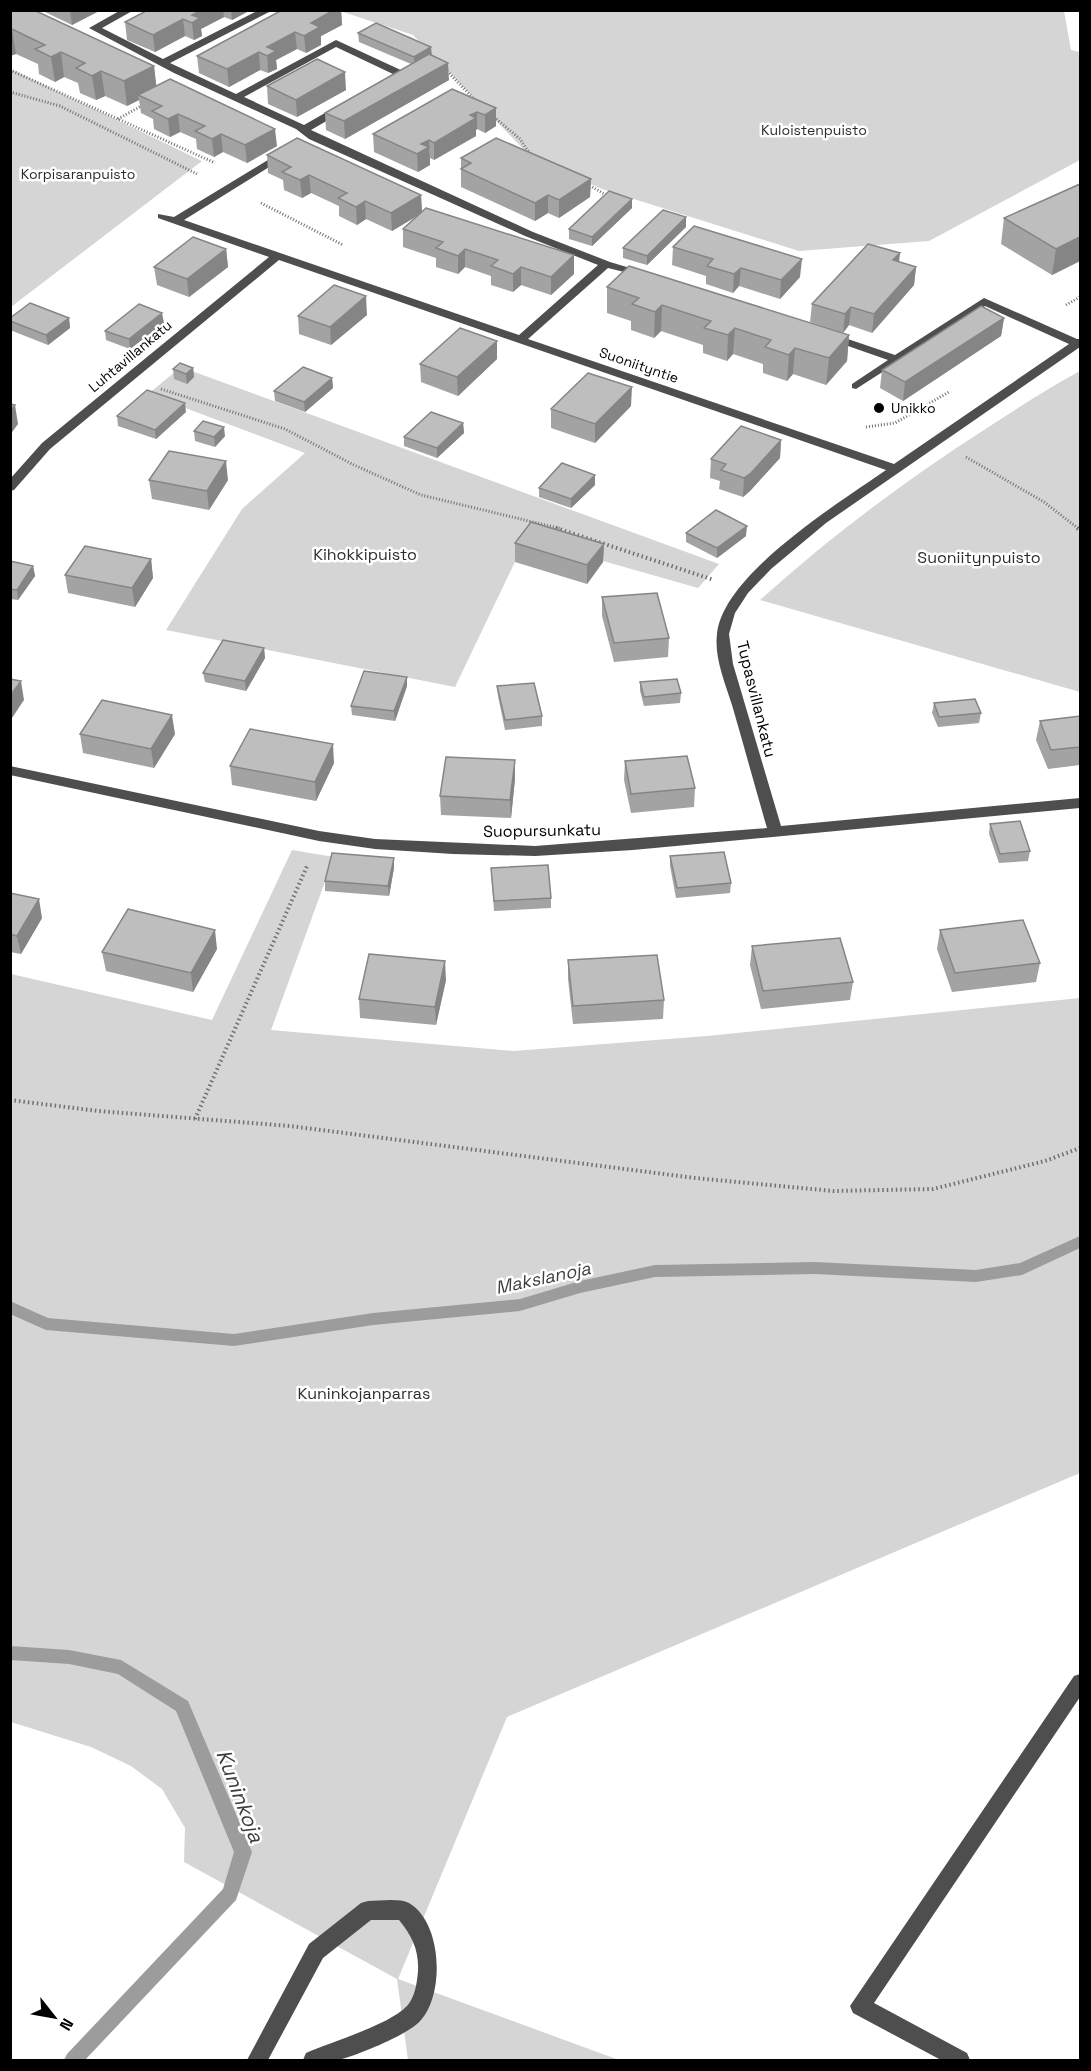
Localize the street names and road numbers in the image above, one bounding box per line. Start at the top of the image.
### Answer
street label: Luhtavillankatu [85,316,175,396]
street label: Suoniityntie [597,343,681,387]
street label: Tupasvillankatu [732,639,781,759]
street label: Suopursunkatu [483,819,601,842]

